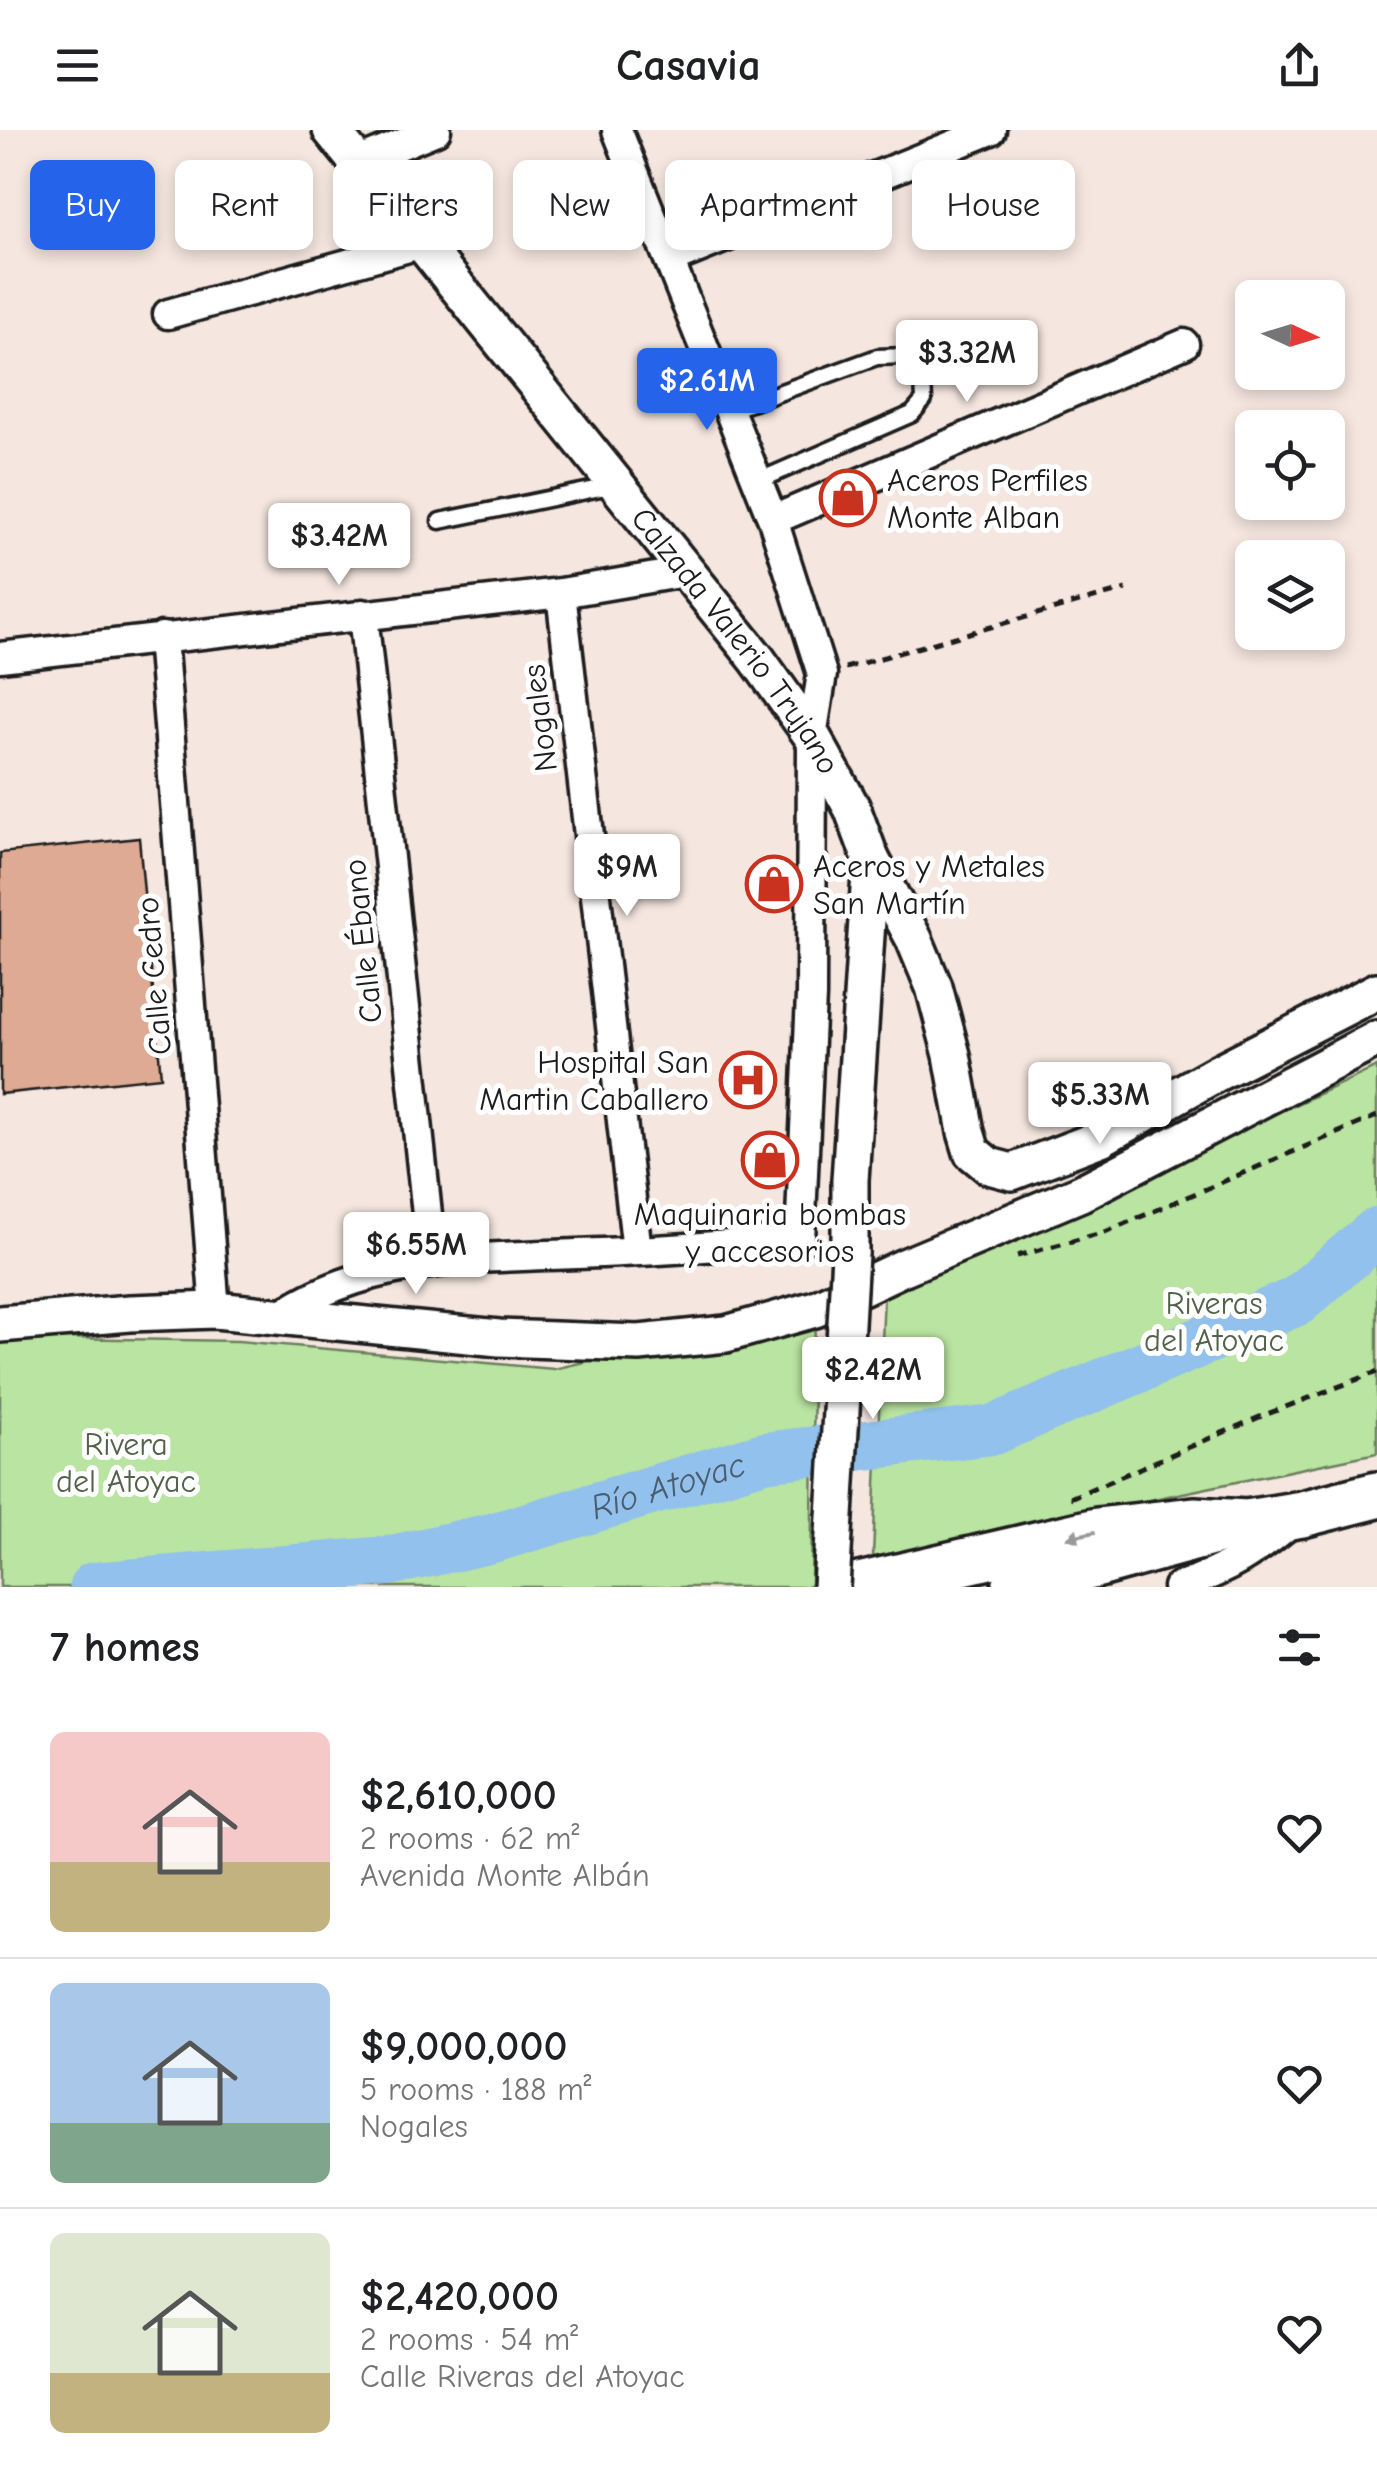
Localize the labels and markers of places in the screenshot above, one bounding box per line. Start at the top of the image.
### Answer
pin: $3.32M [886,320,1048,405]
pin: $2.61M [626,348,788,433]
place label: Aceros Perfiles Monte Alban [887,462,1088,536]
shop icon: Aceros Perfiles Monte Alban [818,468,878,528]
pin: $3.42M [258,503,420,588]
pin: $9M [579,834,675,919]
place label: Aceros y Metales San Martín [813,848,1045,922]
shop icon: Aceros y Metales San Martín [744,854,804,914]
place label: Hospital San Martin Caballero [479,1044,709,1118]
hospital icon: Hospital San Martin Caballero [718,1050,778,1110]
pin: $5.33M [1019,1062,1181,1147]
shop icon: Maquinaria bombas y accesorios [740,1130,800,1190]
place label: Maquinaria bombas y accesorios [634,1196,906,1270]
pin: $6.55M [335,1212,497,1297]
pin: $2.42M [792,1337,954,1422]

